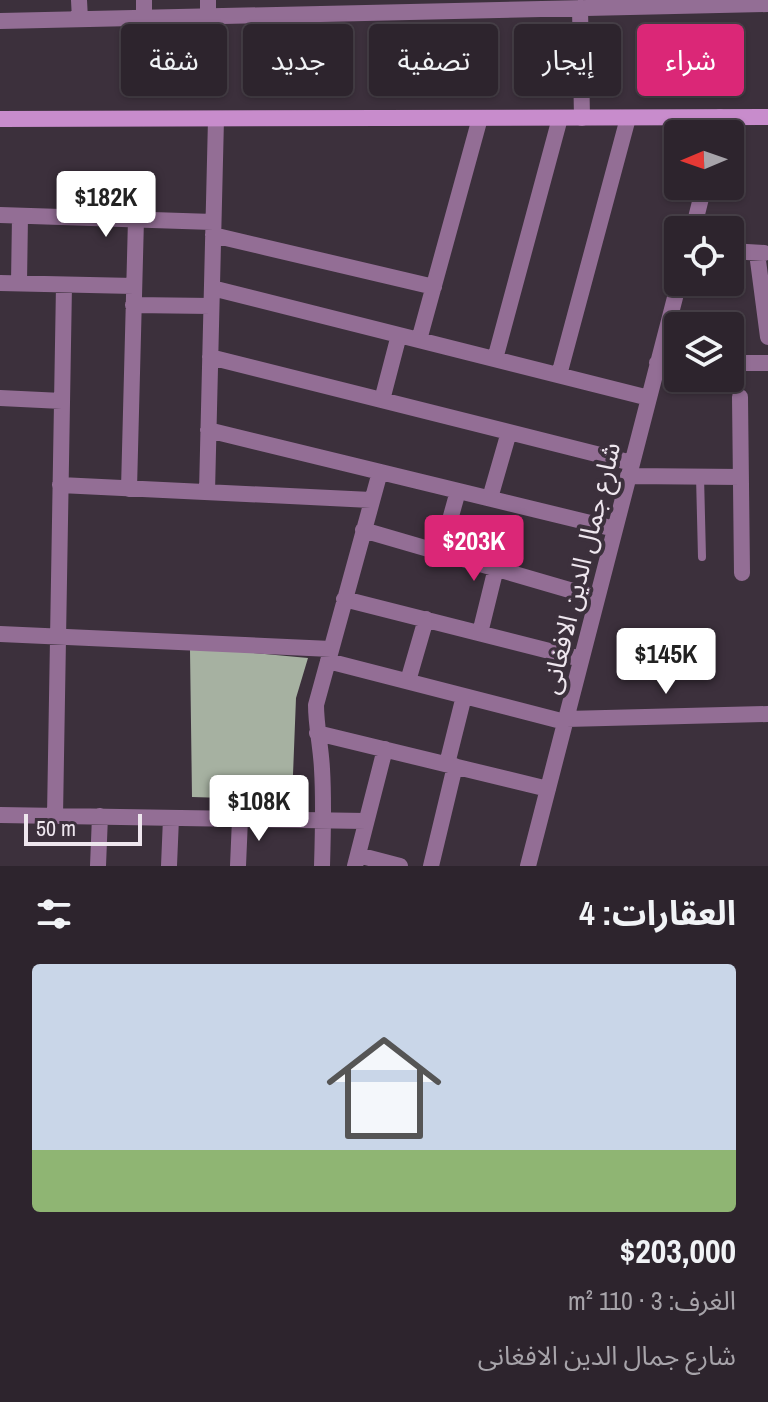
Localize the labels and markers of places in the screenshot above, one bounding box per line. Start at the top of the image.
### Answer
pin: $182K [50,171,162,239]
pin: $203K [418,515,530,583]
pin: $145K [610,628,722,696]
pin: $108K [203,775,315,843]

